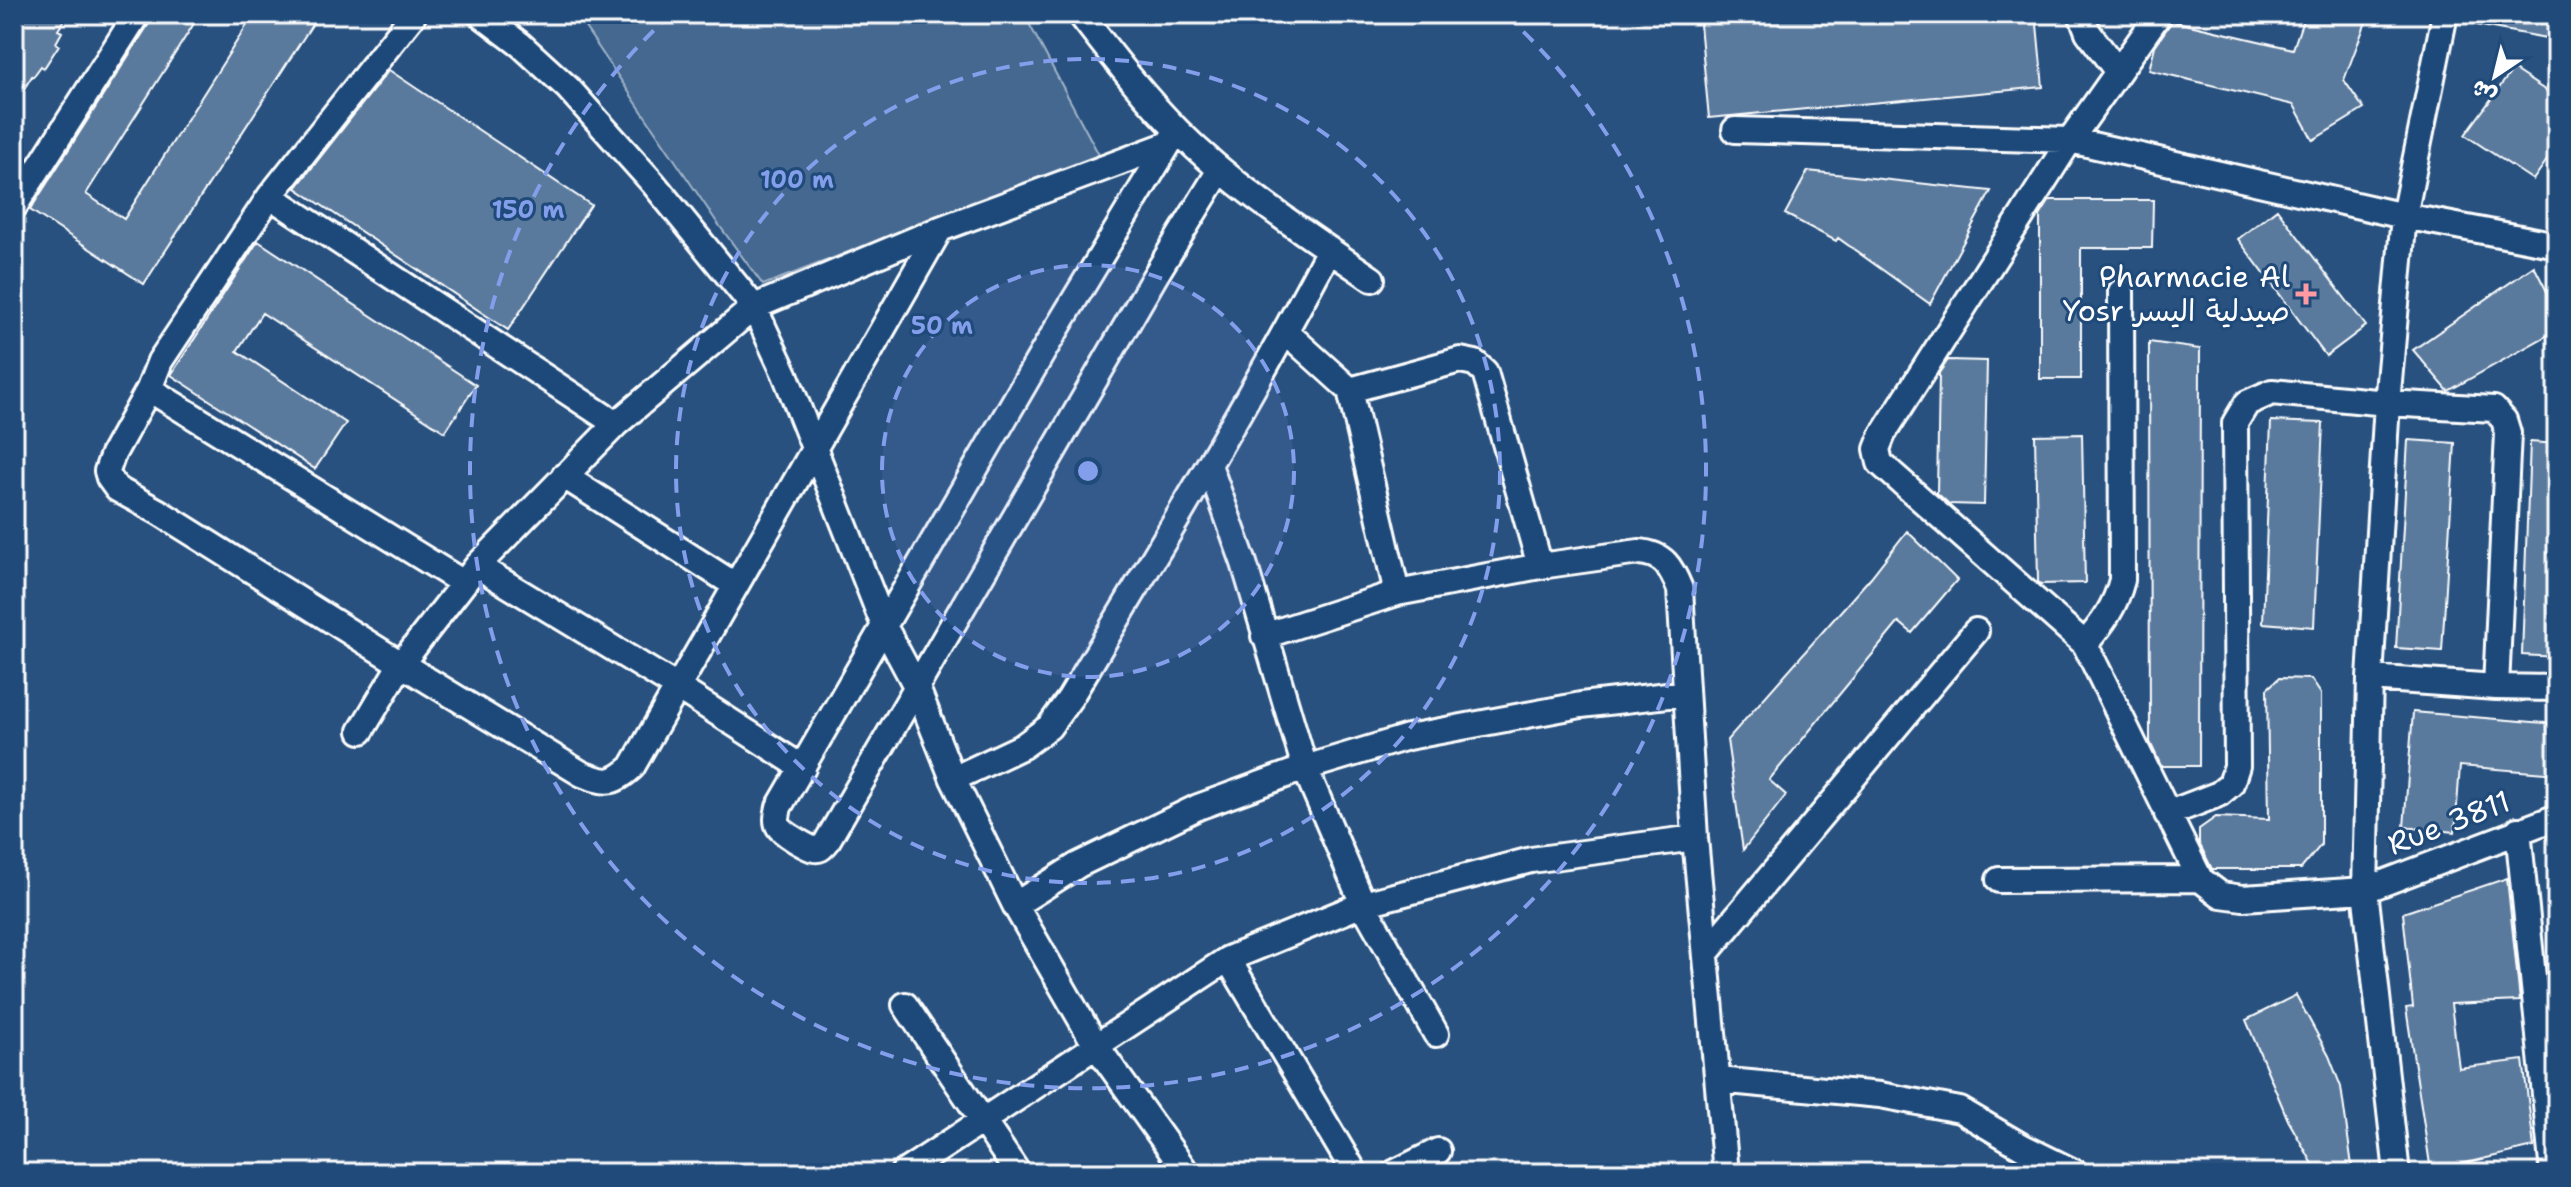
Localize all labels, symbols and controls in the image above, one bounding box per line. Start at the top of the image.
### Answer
north arrow [2455,36,2535,116]
text: ش [2466,73,2502,111]
text: 100 m [760,164,834,196]
text: 150 m [492,194,564,226]
place label: Pharmacie Al Yosr صيدلية اليسر [2063,256,2290,331]
marker: Pharmacie Al Yosr صيدلية اليسر [2297,285,2315,303]
text: 50 m [911,310,973,342]
centre of rings [1074,457,1102,485]
street label: Rue 3811 [2382,780,2516,865]

